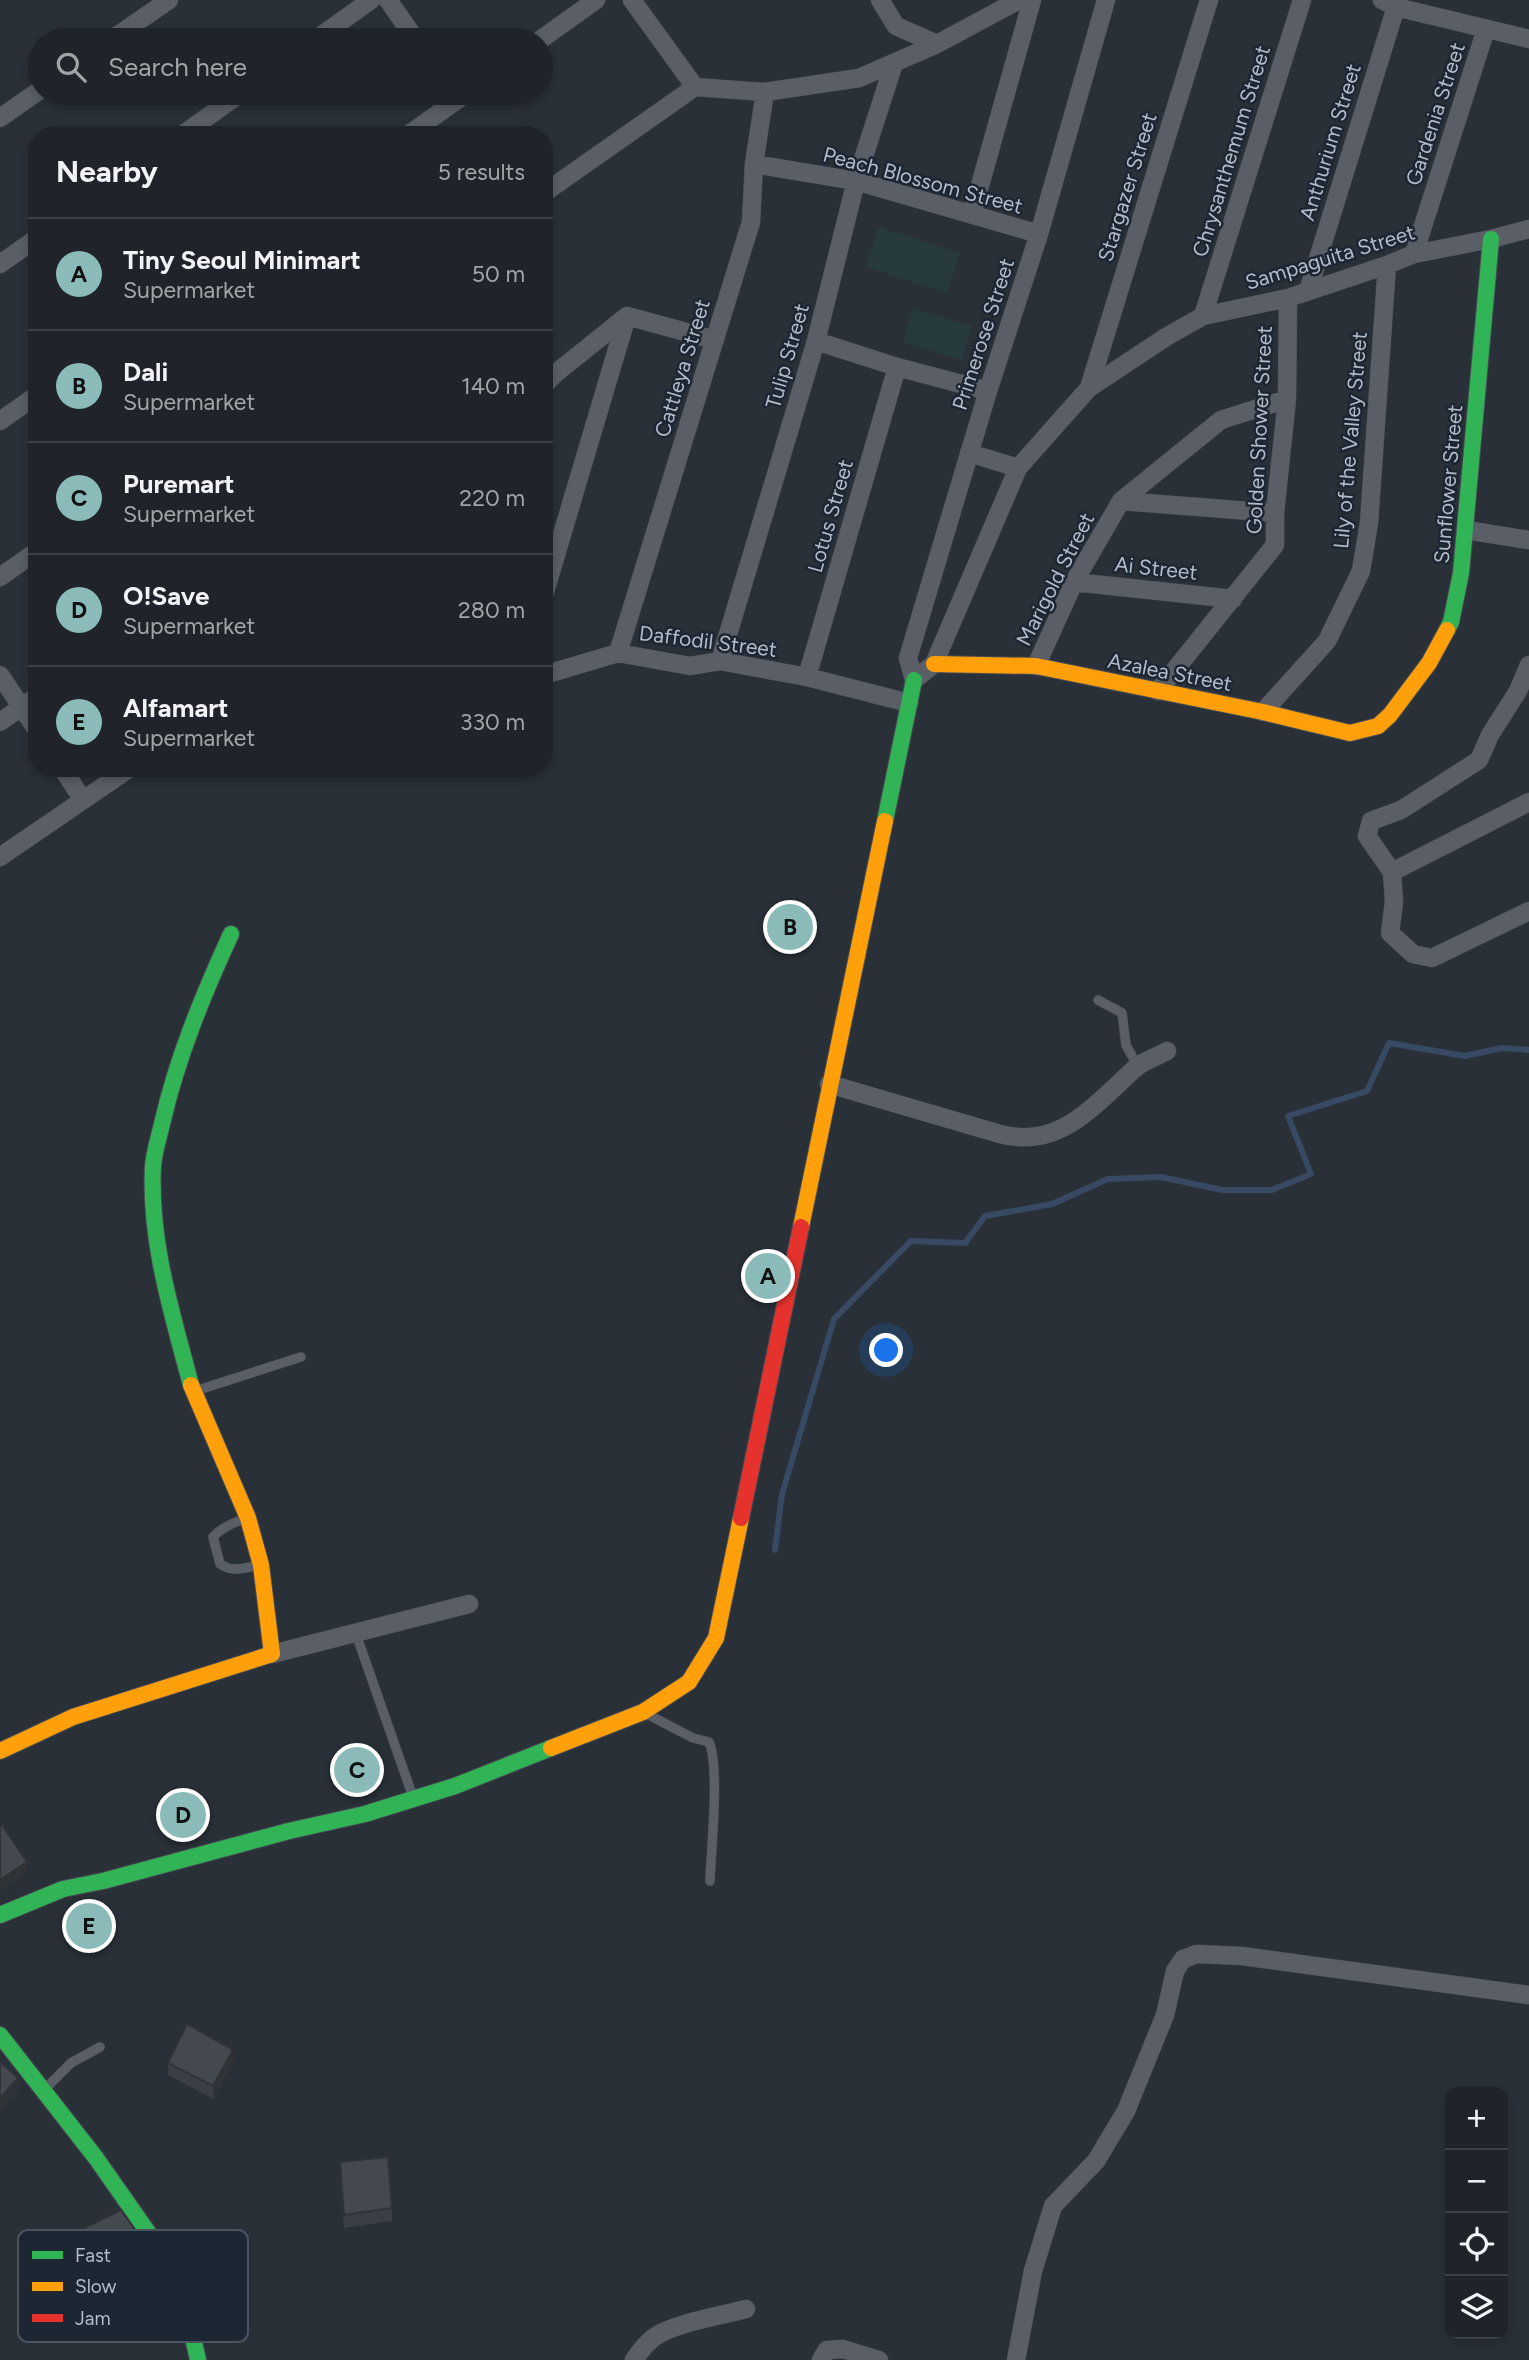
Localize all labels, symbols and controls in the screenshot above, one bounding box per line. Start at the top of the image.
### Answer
search box [28,28,553,105]
street label: Gardenia Street [1400,39,1470,189]
street label: Chrysanthemum Street [1187,42,1275,260]
icon: search [52,48,90,86]
text: Search here [108,51,247,83]
street label: Anthurium Street [1294,60,1366,224]
street label: Stargazer Street [1092,109,1162,265]
street label: Peach Blossom Street [820,141,1026,219]
text: Nearby [56,153,158,190]
text: 5 results [438,158,525,186]
street label: Sampaguita Street [1242,219,1418,295]
text: Tiny Seoul Minimart [123,244,361,276]
street label: Primerose Street [947,255,1019,413]
text: A [71,260,87,288]
text: 50 m [472,260,525,288]
text: Supermarket [123,276,255,304]
street label: Cattleya Street [649,296,715,440]
street label: Tulip Street [760,300,814,411]
street label: Golden Shower Street [1241,325,1277,535]
street label: Lily of the Valley Street [1328,330,1372,550]
text: Dali [123,356,168,388]
text: B [72,372,86,400]
text: 140 m [461,372,525,400]
text: Supermarket [123,388,255,416]
street label: Sunflower Street [1429,403,1467,564]
street label: Lotus Street [802,456,858,575]
text: Puremart [123,468,235,500]
text: C [71,484,87,512]
text: 220 m [459,484,525,512]
text: Supermarket [123,500,255,528]
street label: Marigold Street [1011,508,1099,650]
street label: Ai Street [1113,551,1199,585]
text: O!Save [123,580,209,612]
text: D [71,596,87,624]
text: 280 m [458,596,525,624]
text: Supermarket [123,612,255,640]
street label: Daffodil Street [638,620,778,662]
street label: Azalea Street [1106,648,1234,696]
text: Alfamart [123,692,229,724]
text: E [72,708,86,736]
text: 330 m [460,708,525,736]
text: Supermarket [123,724,255,752]
pin: B [767,901,813,953]
pin: A [745,1250,791,1302]
your location [869,1333,903,1367]
pin: C [334,1744,380,1796]
pin: D [160,1789,206,1841]
pin: E [66,1900,112,1952]
map controls [1445,2087,1508,2339]
button: + [1445,2087,1508,2150]
button: − [1445,2150,1508,2213]
button: locate [1445,2213,1508,2276]
legend [18,2230,248,2342]
text: Fast [75,2244,111,2267]
text: Slow [75,2275,117,2298]
button: layers [1445,2276,1508,2339]
text: Jam [75,2307,111,2330]

